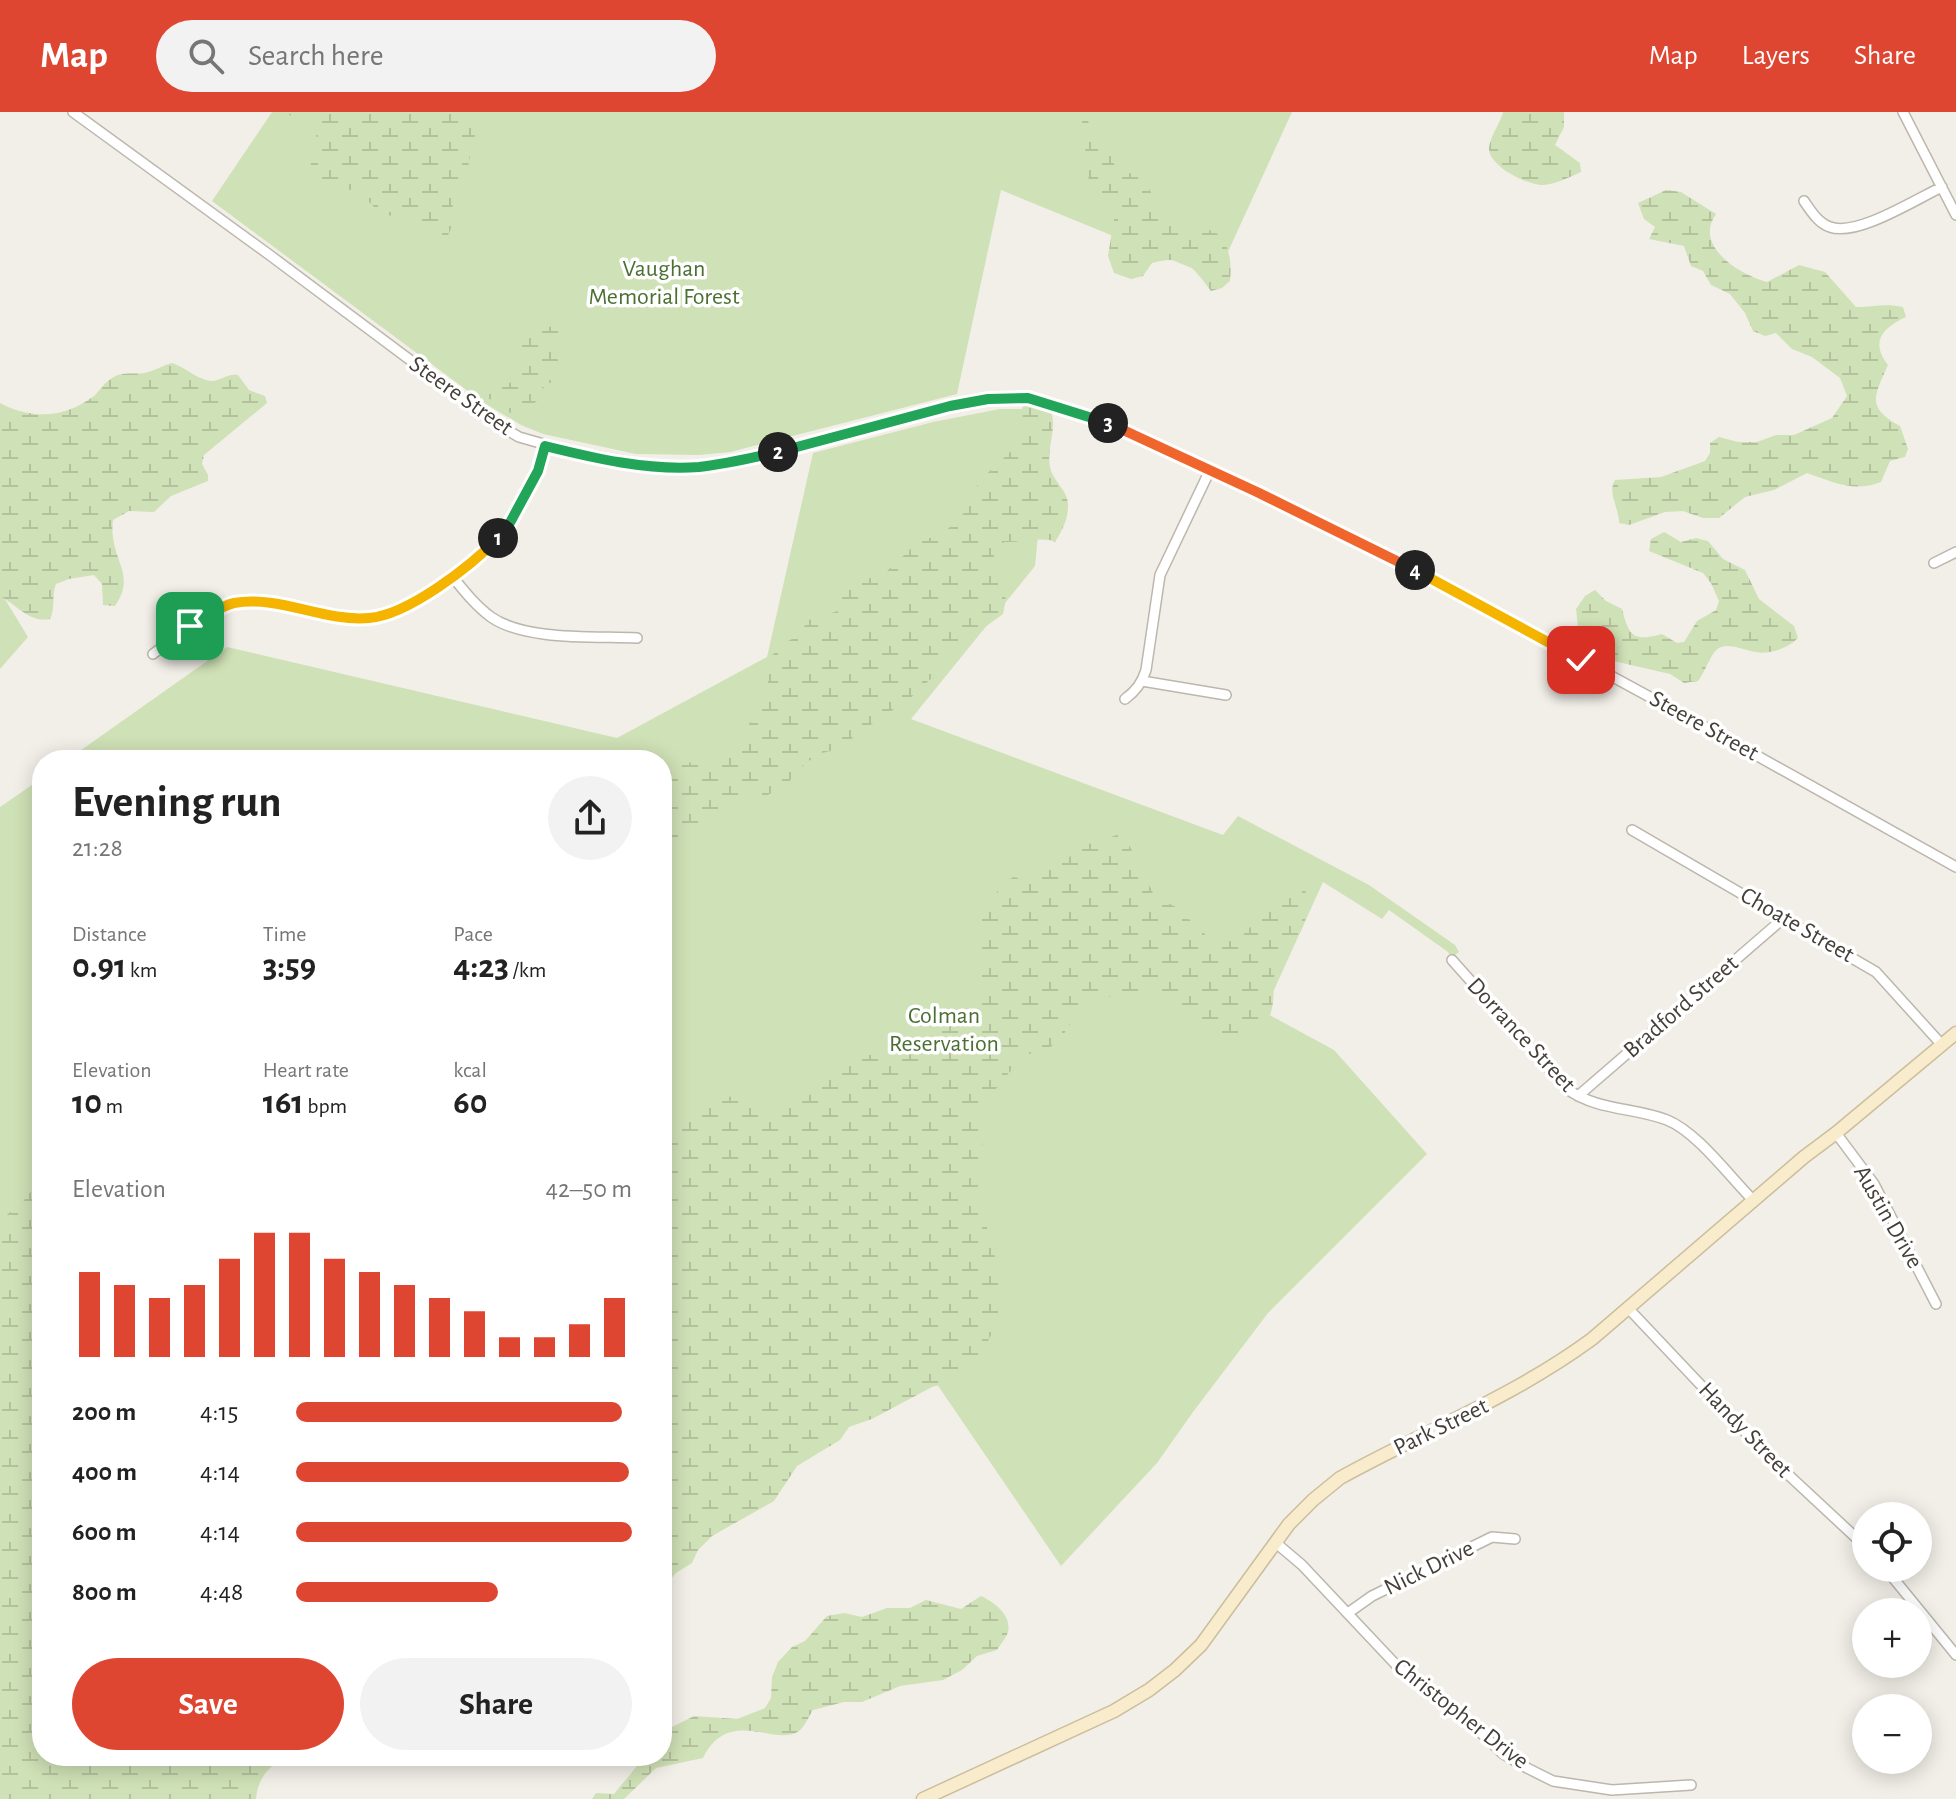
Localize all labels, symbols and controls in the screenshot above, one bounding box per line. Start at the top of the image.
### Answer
search box [156,20,716,92]
icon: search [184,34,228,78]
text: Map [40,37,108,75]
text: Search here [248,41,384,71]
text: Map [1649,42,1698,70]
text: Layers [1742,42,1810,70]
text: Share [1854,42,1916,70]
park label: Vaughan Memorial Forest [588,257,740,309]
street label: Steere Street [405,352,517,440]
pin: 3 [1088,403,1128,443]
text: 3 [1103,412,1113,434]
pin: 2 [758,432,798,472]
text: 2 [773,441,783,463]
pin: 1 [478,518,518,558]
text: 1 [494,527,502,549]
pin: 4 [1395,550,1435,590]
text: 4 [1409,559,1421,581]
pin [156,592,224,660]
icon: arrive [168,604,212,648]
pin [1547,626,1615,694]
icon: check [1559,638,1603,682]
street label: Steere Street [1646,686,1763,766]
button: share [548,776,632,860]
text: Evening run [72,781,281,825]
text: 21:28 [72,835,123,861]
street label: Choate Street [1736,883,1858,967]
text: Distance [72,923,147,945]
text: Time [263,923,307,945]
text: Pace [453,923,493,945]
text: 0.91 [72,950,126,984]
text: 3:59 [263,950,316,984]
text: 4:23 [453,950,509,984]
street label: Bradford Street [1619,951,1743,1063]
text: km [126,959,157,981]
text: /km [509,959,546,981]
street label: Dorrance Street [1462,973,1580,1097]
park label: Colman Reservation [889,1004,999,1056]
text: Elevation [72,1059,152,1081]
text: Heart rate [263,1059,349,1081]
text: kcal [453,1059,487,1081]
text: 10 [72,1086,102,1120]
text: 161 [263,1086,304,1120]
text: 60 [453,1086,487,1120]
text: m [102,1095,123,1117]
text: bpm [304,1095,347,1117]
street label: Austin Drive [1849,1162,1927,1272]
text: Elevation [72,1176,166,1202]
text: 42–50 m [546,1176,632,1202]
street label: Handy Street [1694,1378,1796,1483]
street label: Park Street [1390,1394,1492,1460]
text: 200 m [72,1399,136,1425]
text: 4:15 [200,1399,238,1425]
text: 400 m [72,1459,137,1485]
text: 4:14 [200,1459,240,1485]
map controls [1852,1502,1932,1774]
button: locate [1852,1502,1932,1582]
text: 600 m [72,1519,137,1545]
text: 4:14 [200,1519,240,1545]
street label: Nick Drive [1380,1536,1478,1600]
text: 800 m [72,1579,137,1605]
text: 4:48 [200,1579,243,1605]
button: + [1852,1598,1932,1678]
street label: Christopher Drive [1389,1654,1533,1774]
button: Save [72,1658,344,1750]
button: Share [360,1658,632,1750]
button: − [1852,1694,1932,1774]

